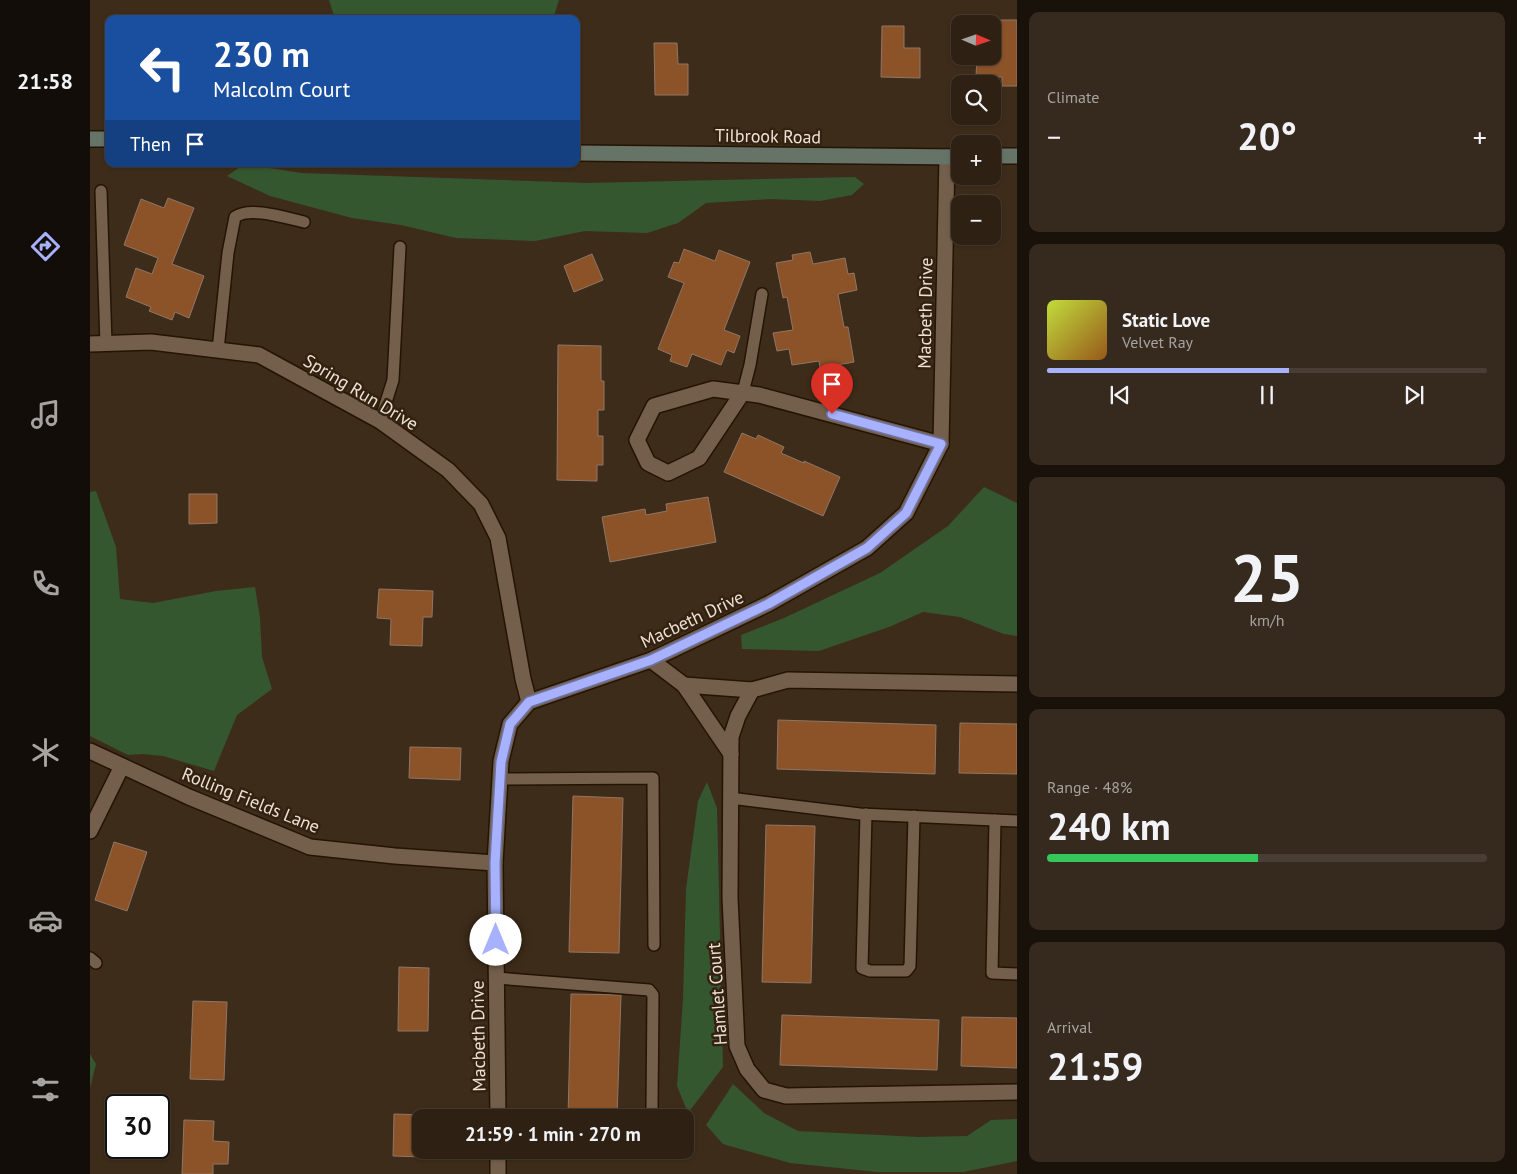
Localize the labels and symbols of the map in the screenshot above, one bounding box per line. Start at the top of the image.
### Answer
north arrow [951,15,1001,65]
street label: Tilbrook Road [715,124,821,148]
street label: Macbeth Drive [913,257,937,369]
street label: Spring Run Drive [299,349,423,435]
pin [811,363,853,414]
street label: Macbeth Drive [637,585,747,653]
street label: Rolling Fields Lane [179,762,323,838]
position arrow [469,913,521,965]
street label: Hamlet Court [702,942,732,1046]
street label: Macbeth Drive [466,980,490,1092]
speed limit sign: 30 [105,1094,170,1159]

